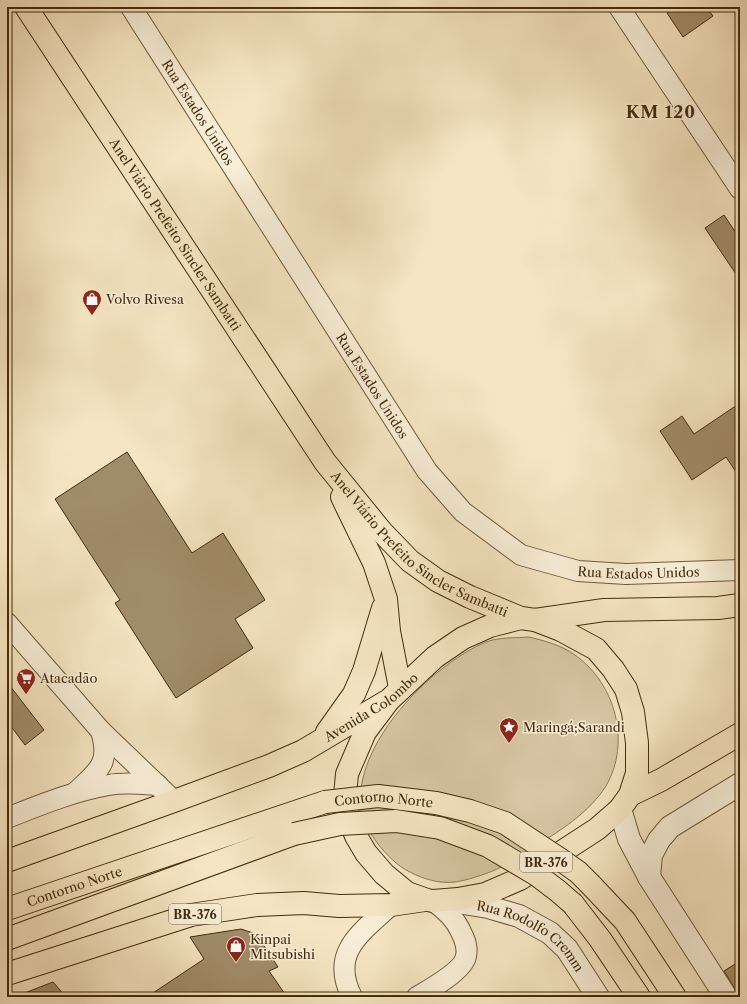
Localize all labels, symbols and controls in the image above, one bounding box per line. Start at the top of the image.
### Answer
street label: Rua Estados Unidos [159,57,238,168]
district label: KM 120 [626,102,696,122]
street label: Anel Viário Prefeito Sincler Sambatti [106,134,244,334]
shop icon: Volvo Rivesa [81,288,103,316]
place label: Volvo Rivesa [105,291,184,307]
street label: Rua Estados Unidos [333,330,412,442]
street label: Anel Viário Prefeito Sincler Sambatti [327,467,510,620]
street label: Rua Estados Unidos [577,563,700,582]
supermarket icon: Atacadão [15,667,37,695]
street label: Avenida Colombo [320,669,421,745]
place label: Atacadão [39,670,97,686]
place icon: Maringá;Sarandi [498,716,520,744]
place label: Maringá;Sarandi [523,719,625,735]
street label: Contorno Norte [333,788,434,811]
road number: BR-376 [520,852,572,872]
street label: Contorno Norte [25,863,124,910]
street label: Rua Rodolfo Cremm [476,897,587,975]
road number: BR-376 [169,904,221,924]
place label: Kinpai Mitsubishi [250,931,315,962]
shop icon: Kinpai Mitsubishi [225,935,247,963]

